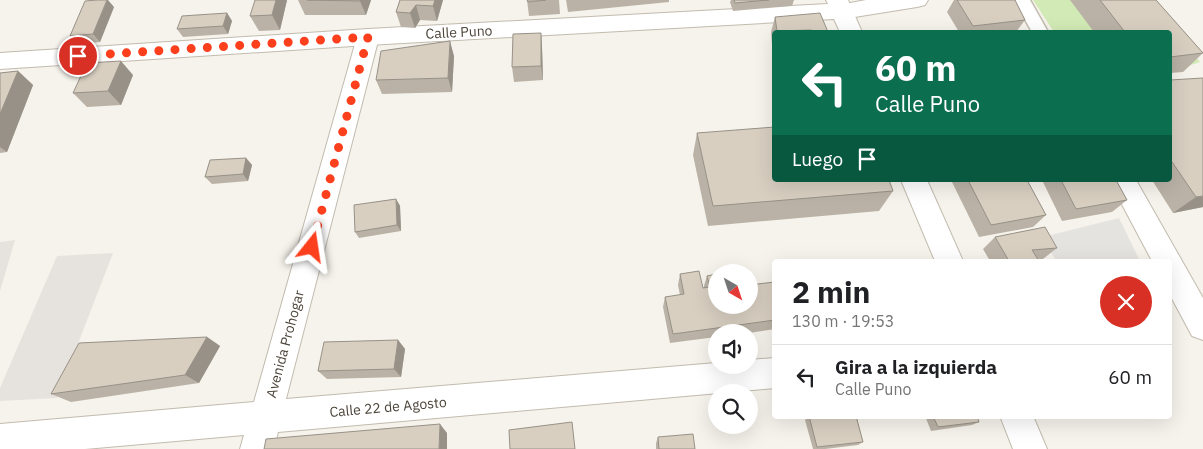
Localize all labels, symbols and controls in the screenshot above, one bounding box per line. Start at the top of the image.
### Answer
street label: Calle Puno [425,21,493,43]
pin [57,35,99,77]
icon: arrive [64,42,92,70]
text: 60 m [875,45,957,91]
icon: left [792,50,857,115]
text: Calle Puno [875,89,980,118]
icon: arrive [853,145,881,173]
text: Luego [792,147,843,171]
position arrow [285,220,337,272]
north arrow [708,264,758,314]
map controls [708,264,758,434]
text: 2 min [792,272,870,311]
button: close [1100,276,1152,328]
street label: Avenida Prohogar [262,288,308,400]
text: 130 m · 19:53 [792,311,894,331]
button: sound [708,324,758,374]
text: Gira a la izquierda [835,355,997,379]
icon: left [792,363,820,391]
text: 60 m [1108,365,1152,389]
text: Calle Puno [835,379,912,399]
button: search [708,384,758,434]
street label: Calle 22 de Agosto [329,393,447,421]

